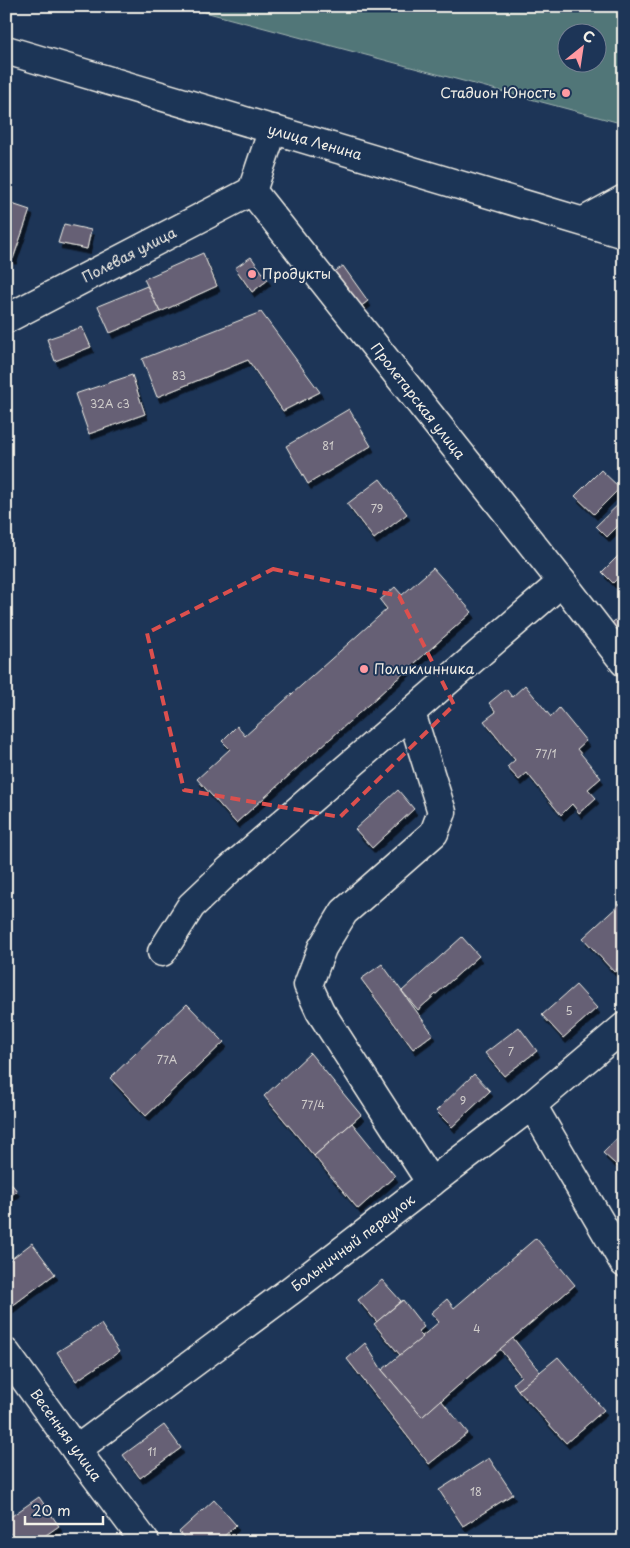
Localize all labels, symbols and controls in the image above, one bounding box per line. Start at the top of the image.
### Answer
north arrow [558,22,608,72]
text: С [579,25,599,48]
place label: Стадион Юность [440,82,556,103]
marker: Стадион Юность [560,87,572,99]
street label: улица Ленина [266,118,365,165]
street label: Полевая улица [78,222,180,287]
place label: Продукты [262,263,331,284]
marker: Продукты [246,268,258,280]
street label: Пролетарская улица [366,338,471,464]
house number: 83 [172,367,186,384]
house number: 32А с3 [90,395,130,412]
house number: 81 [322,437,334,454]
house number: 79 [371,500,383,517]
place label: Поликлинника [374,658,475,679]
marker: Поликлинника [358,663,370,675]
house number: 77/1 [535,745,557,762]
house number: 5 [565,1002,573,1019]
house number: 7 [508,1043,514,1060]
house number: 77А [157,1051,178,1068]
house number: 9 [460,1092,466,1109]
house number: 77/4 [301,1096,325,1113]
street label: Больничный переулок [286,1189,419,1296]
house number: 4 [473,1320,481,1337]
street label: Весенняя улица [26,1384,107,1486]
house number: 11 [147,1443,157,1460]
house number: 18 [470,1483,482,1500]
scale bar [25,1493,102,1525]
text: 20 m [32,1498,71,1521]

